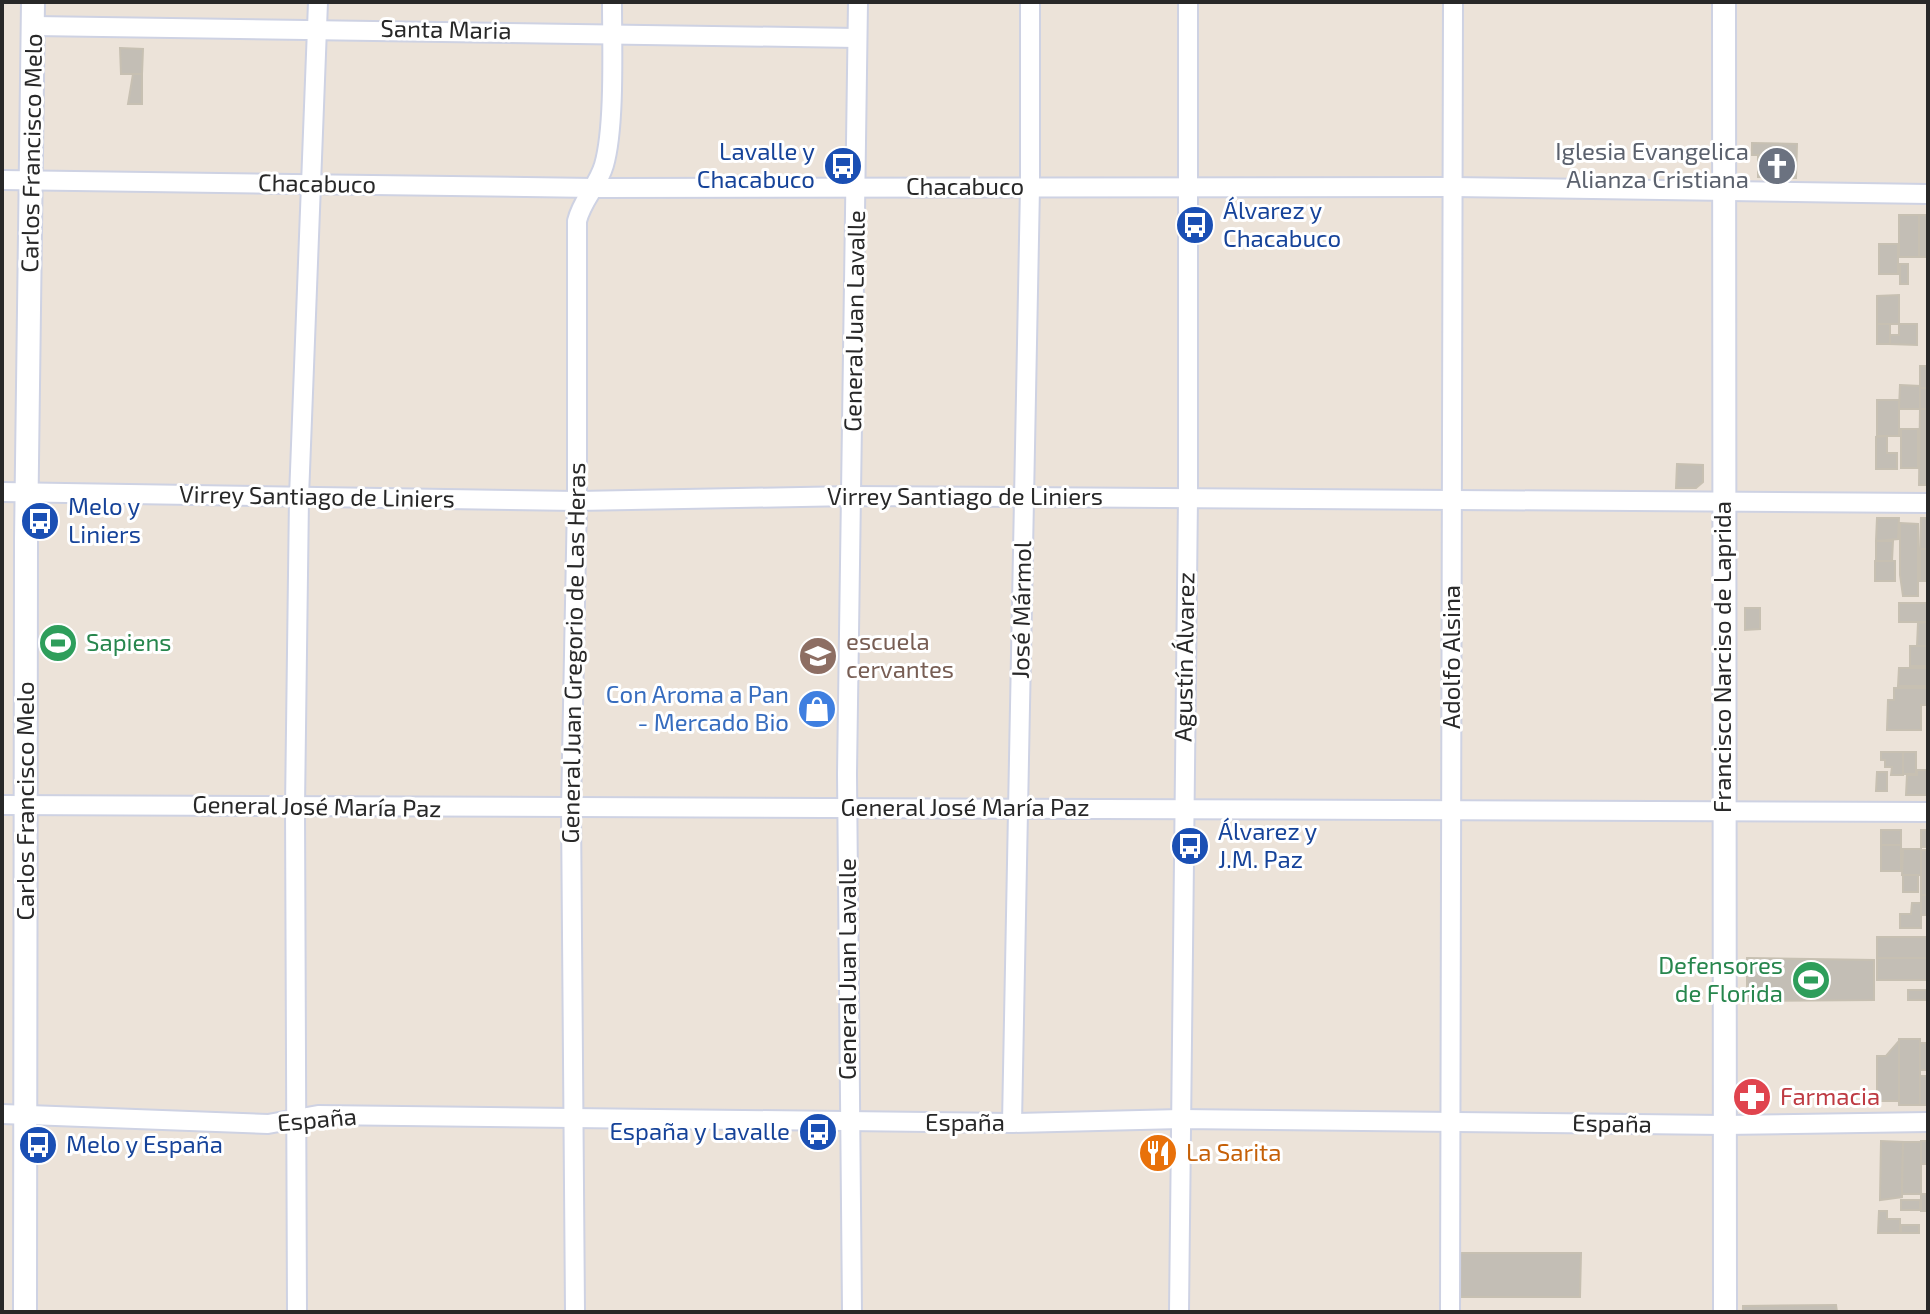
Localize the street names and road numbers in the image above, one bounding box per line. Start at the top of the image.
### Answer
street label: Santa Maria [380,13,512,44]
street label: Carlos Francisco Melo [14,33,47,273]
street label: Chacabuco [258,167,376,198]
street label: Chacabuco [906,171,1024,200]
street label: General Juan Lavalle [837,210,870,432]
street label: General Juan Gregorio de Las Heras [555,462,590,844]
street label: Virrey Santiago de Liniers [179,479,455,512]
street label: Virrey Santiago de Liniers [827,481,1103,510]
street label: Francisco Narciso de Laprida [1707,501,1736,813]
street label: José Mármol [1005,541,1036,679]
street label: Agustín Álvarez [1168,572,1199,742]
street label: Adolfo Alsina [1436,585,1465,729]
street label: Carlos Francisco Melo [10,681,39,921]
street label: General José María Paz [192,789,442,822]
street label: General José María Paz [840,792,1090,821]
street label: General Juan Lavalle [832,858,861,1080]
street label: España [276,1101,358,1136]
street label: España [925,1107,1005,1136]
street label: España [1572,1107,1652,1138]

